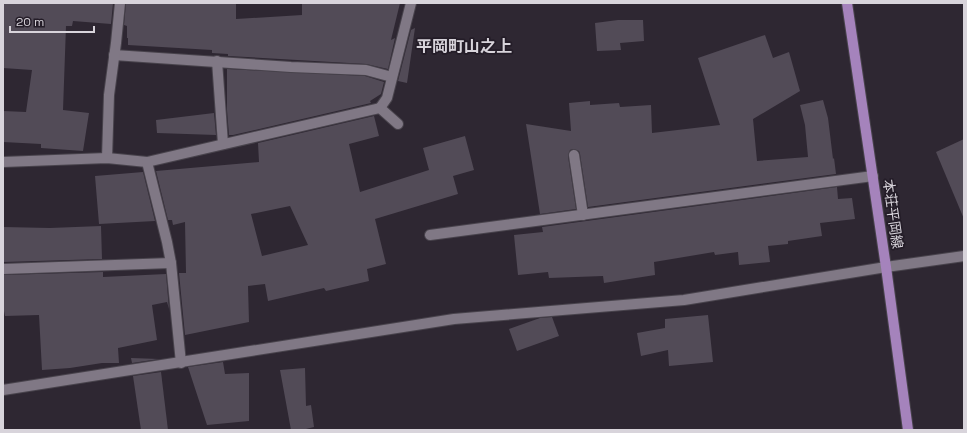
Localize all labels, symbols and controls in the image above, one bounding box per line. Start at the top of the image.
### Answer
scale bar [10,8,94,34]
text: 20 m [16,14,44,30]
district label: 平岡町山之上 [416,36,512,57]
street label: 本荘平岡線 [879,178,907,250]

